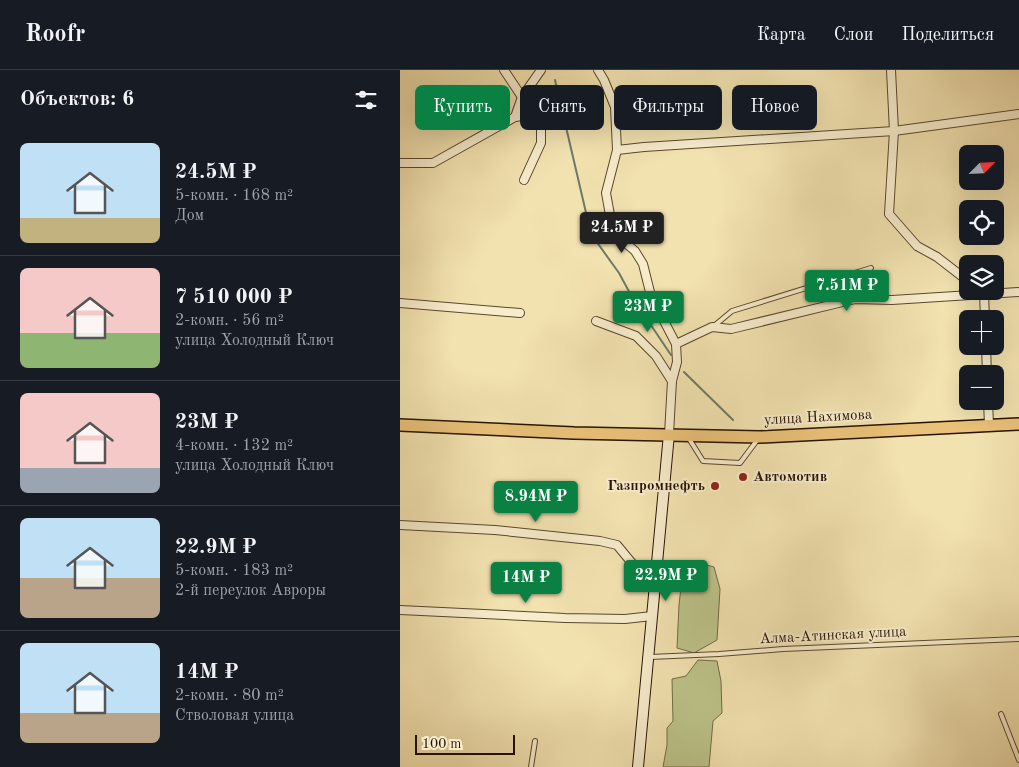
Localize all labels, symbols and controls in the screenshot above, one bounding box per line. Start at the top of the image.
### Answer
text: Roofr [25,23,86,47]
text: Карта [757,26,806,44]
text: Слои [834,26,873,44]
text: Поделиться [901,26,994,44]
chip: Купить [415,85,510,130]
chip: Снять [520,85,604,130]
chip: Фильтры [614,85,722,130]
chip: Новое [732,85,817,130]
icon: filters [352,86,380,114]
text: Объектов: 6 [20,89,134,110]
north arrow [959,145,1004,190]
map controls [959,145,1004,410]
text: 24.5M ₽ [175,162,257,183]
icon: home [60,163,120,223]
text: 5-комн. · 168 m² [175,188,293,204]
button: locate [959,200,1004,245]
text: Дом [175,208,204,224]
pin: 24.5M ₽ [576,212,668,254]
text: 24.5M ₽ [591,220,653,236]
button: layers [959,255,1004,300]
pin: 7.51M ₽ [801,270,893,312]
text: 7.51M ₽ [816,278,878,294]
text: 7 510 000 ₽ [175,287,293,308]
icon: home [60,288,120,348]
pin: 23M ₽ [613,290,683,333]
text: 23M ₽ [624,299,672,315]
button: + [959,310,1004,355]
text: 2-комн. · 56 m² [175,313,284,329]
text: улица Холодный Ключ [175,333,334,349]
button: − [959,365,1004,410]
street label: улица Нахимова [763,408,873,428]
text: 23M ₽ [175,412,239,433]
icon: home [60,413,120,473]
text: 4-комн. · 132 m² [175,438,293,454]
text: улица Холодный Ключ [175,458,334,474]
place label: Автомотив [753,470,827,485]
marker: Автомотив [737,471,749,483]
place label: Газпромнефть [607,479,705,494]
pin: 8.94M ₽ [490,480,582,523]
marker: Газпромнефть [709,480,721,492]
text: 8.94M ₽ [505,489,567,505]
text: 22.9M ₽ [175,537,257,558]
icon: home [60,538,120,598]
pin: 22.9M ₽ [620,560,712,602]
pin: 14M ₽ [491,562,561,604]
text: 5-комн. · 183 m² [175,563,293,579]
text: 22.9M ₽ [635,568,697,584]
text: 14M ₽ [502,570,550,586]
text: 2-й переулок Авроры [175,583,326,599]
street label: Алма-Атинская улица [759,625,908,647]
text: 14M ₽ [175,662,239,683]
icon: home [60,663,120,723]
text: 2-комн. · 80 m² [175,688,284,704]
text: Стволовая улица [175,708,294,724]
scale bar [415,732,515,755]
text: 100 m [422,737,461,751]

